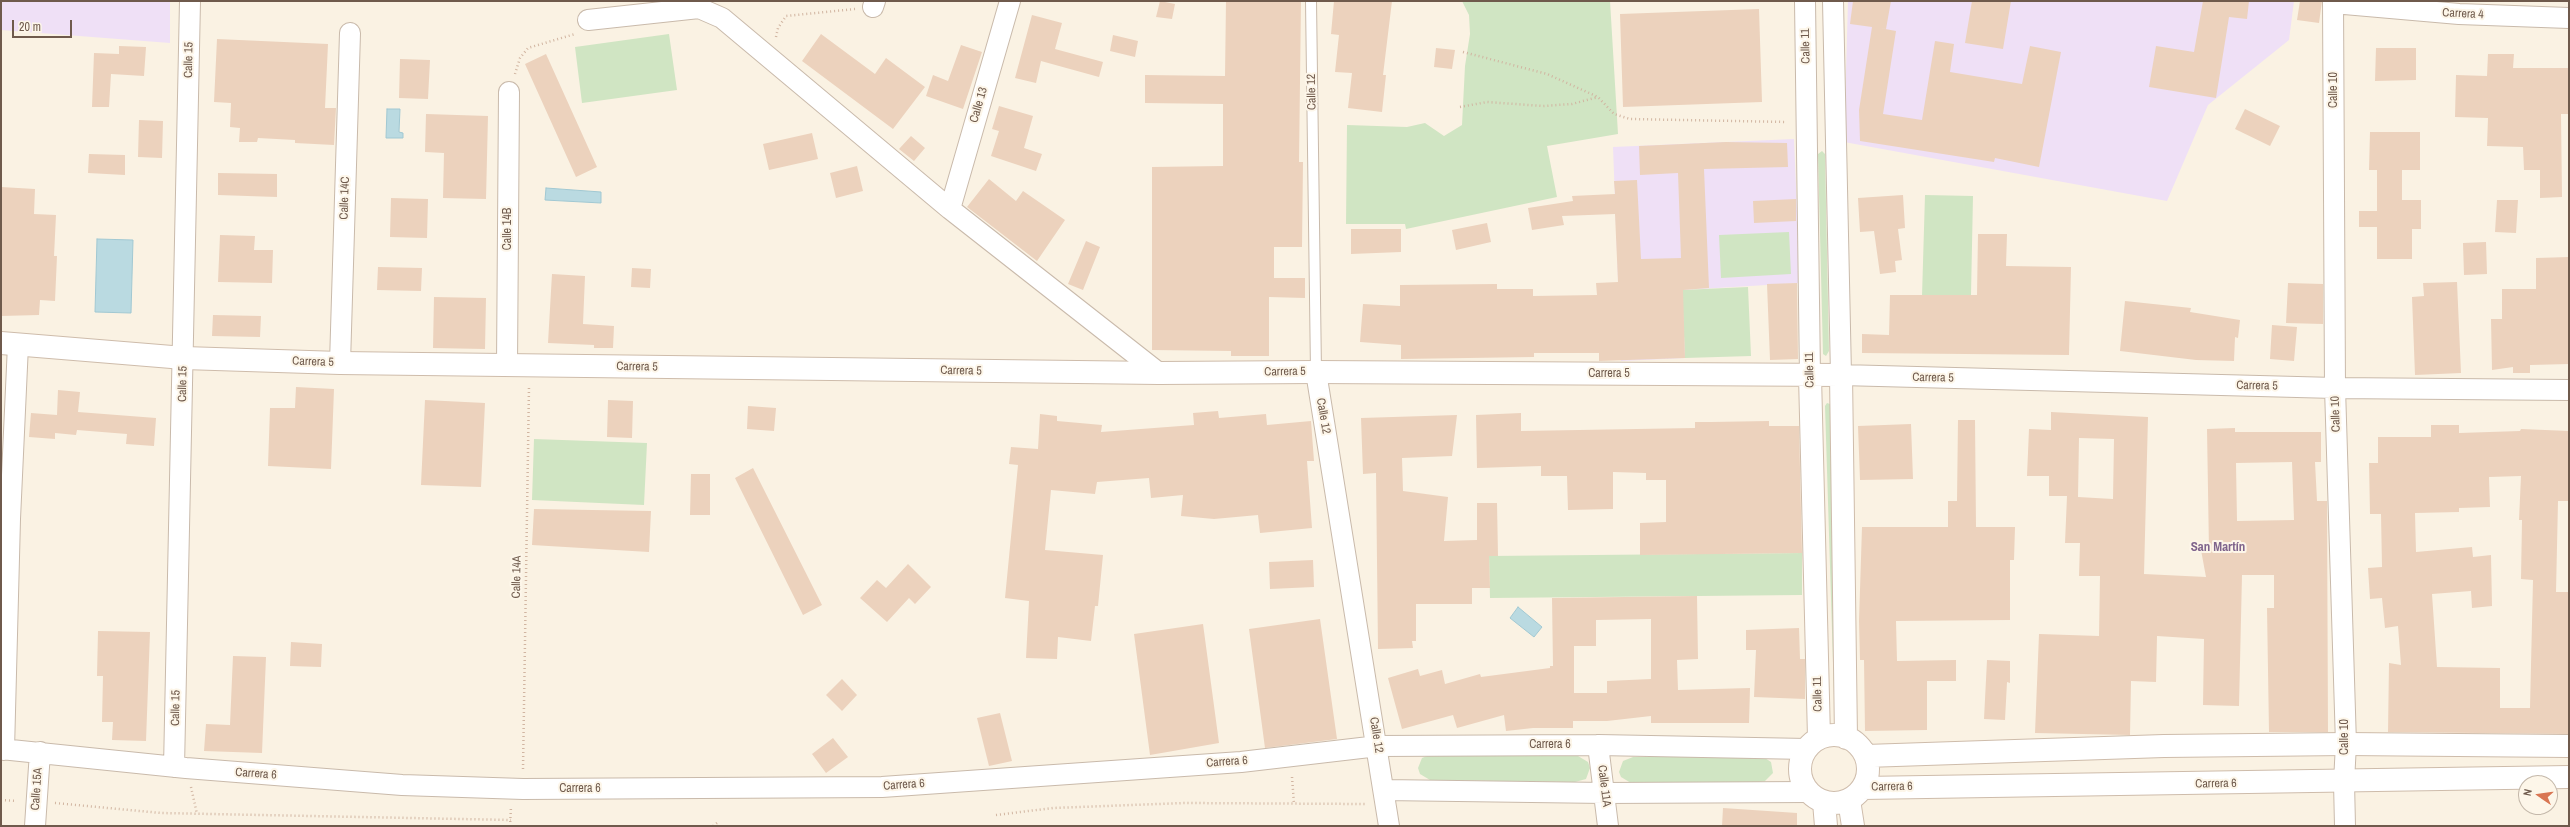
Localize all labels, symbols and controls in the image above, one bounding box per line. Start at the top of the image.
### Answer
street label: Carrera 4 [2442,6,2484,22]
scale bar [14,12,74,38]
text: 20 m [19,19,41,35]
street label: Calle 11 [1798,28,1814,64]
street label: Calle 15 [181,42,197,78]
street label: Calle 10 [2327,72,2341,108]
street label: Calle 12 [1304,74,1320,110]
street label: Calle 13 [967,86,991,124]
street label: Calle 14C [337,176,353,220]
street label: Calle 14B [501,208,515,250]
street label: Calle 11 [1802,352,1818,388]
street label: Carrera 5 [292,354,334,370]
street label: Carrera 5 [616,359,658,375]
street label: Carrera 5 [940,363,982,379]
street label: Carrera 5 [1264,364,1306,380]
street label: Calle 15 [175,366,191,402]
street label: Carrera 5 [1588,367,1630,381]
street label: Carrera 5 [1912,370,1954,386]
street label: Carrera 5 [2236,378,2278,394]
street label: Calle 10 [2328,396,2344,432]
street label: Calle 12 [1313,397,1333,435]
district label: San Martín [2191,540,2245,556]
street label: Calle 14A [509,556,525,598]
street label: Calle 11 [1810,676,1826,712]
street label: Calle 15 [168,690,184,726]
street label: Calle 12 [1366,716,1386,754]
street label: Calle 10 [2338,719,2352,755]
street label: Carrera 6 [1529,738,1571,752]
street label: Carrera 6 [1206,753,1248,771]
street label: Calle 11A [1594,764,1614,808]
street label: Carrera 6 [235,765,277,783]
street label: Calle 15A [28,767,46,811]
north arrow [2518,775,2558,815]
street label: Carrera 6 [883,776,925,794]
street label: Carrera 6 [2195,776,2237,792]
street label: Carrera 6 [1871,779,1913,795]
street label: Carrera 6 [559,782,601,796]
text: N [2520,788,2535,797]

